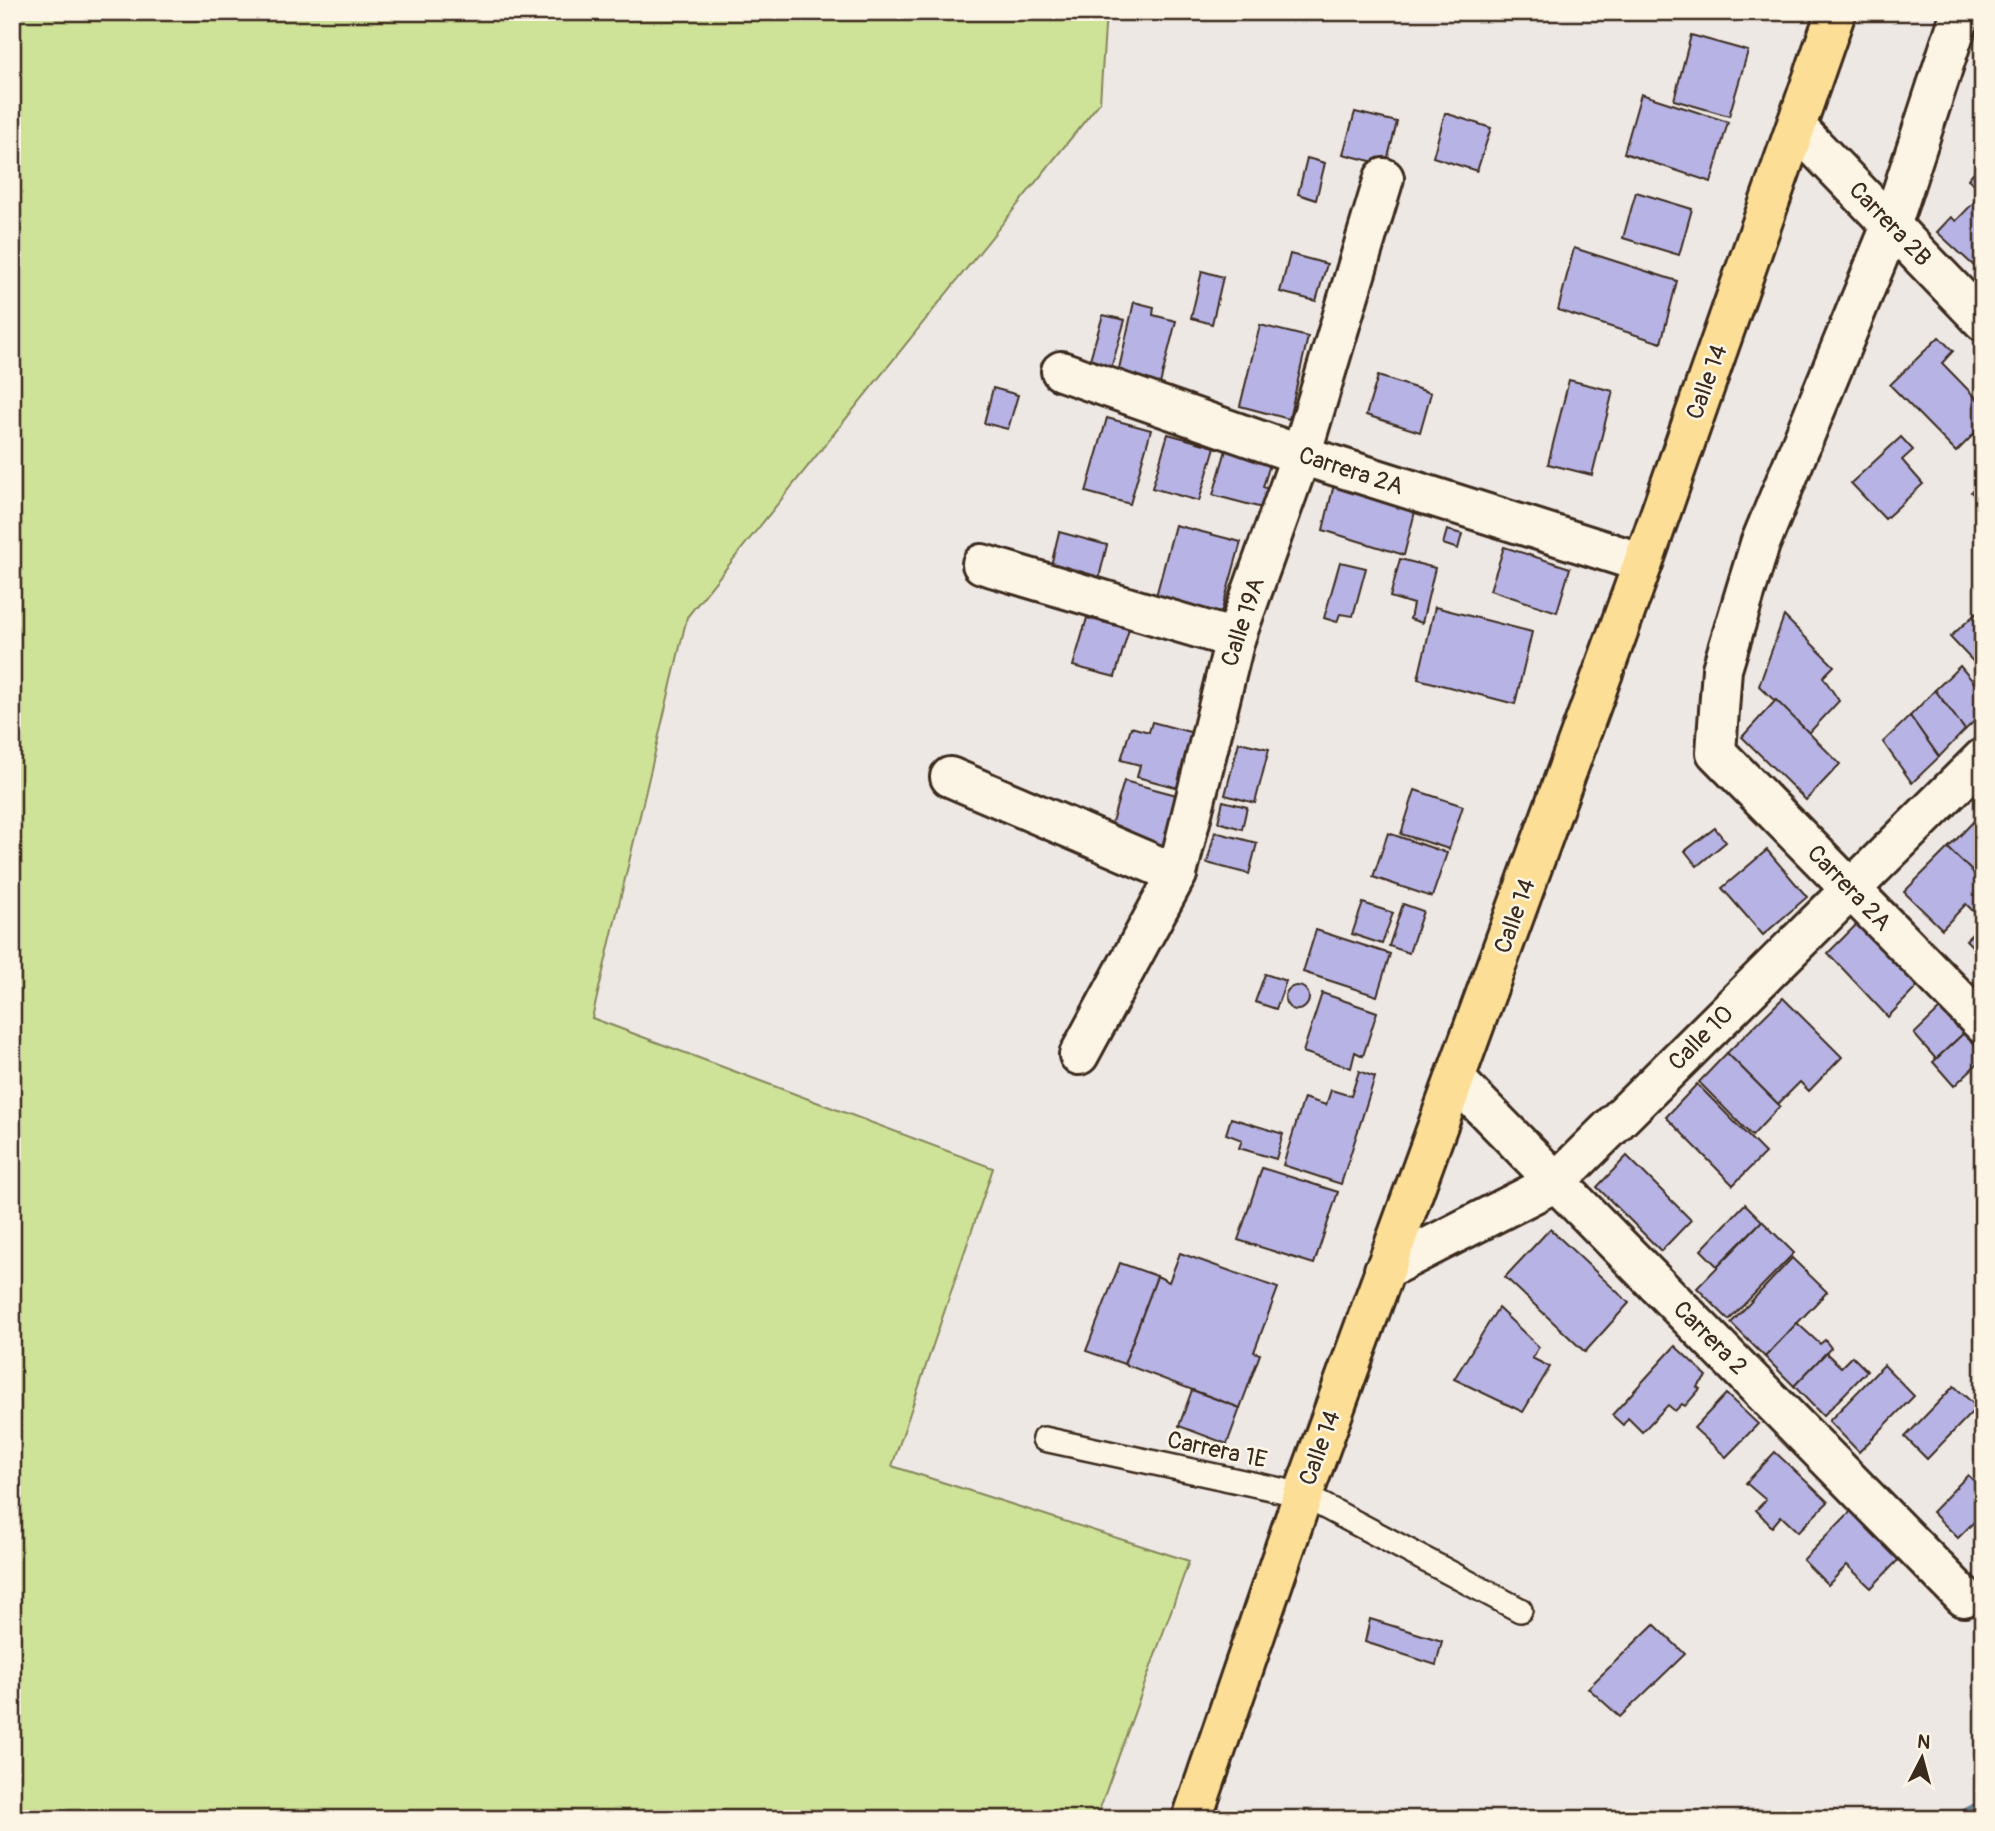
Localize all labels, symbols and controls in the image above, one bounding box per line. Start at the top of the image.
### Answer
street label: Carrera 2B [1843,176,1937,272]
street label: Calle 14 [1680,340,1734,423]
street label: Carrera 2A [1295,440,1407,502]
street label: Calle 19A [1215,574,1271,670]
street label: Carrera 2A [1801,839,1897,937]
street label: Calle 14 [1488,874,1542,957]
street label: Calle 10 [1662,999,1740,1077]
street label: Carrera 2 [1667,1295,1753,1381]
street label: Calle 14 [1293,1406,1347,1489]
street label: Carrera 1E [1164,1425,1270,1475]
north arrow [1886,1722,1956,1792]
text: N [1916,1729,1931,1755]

